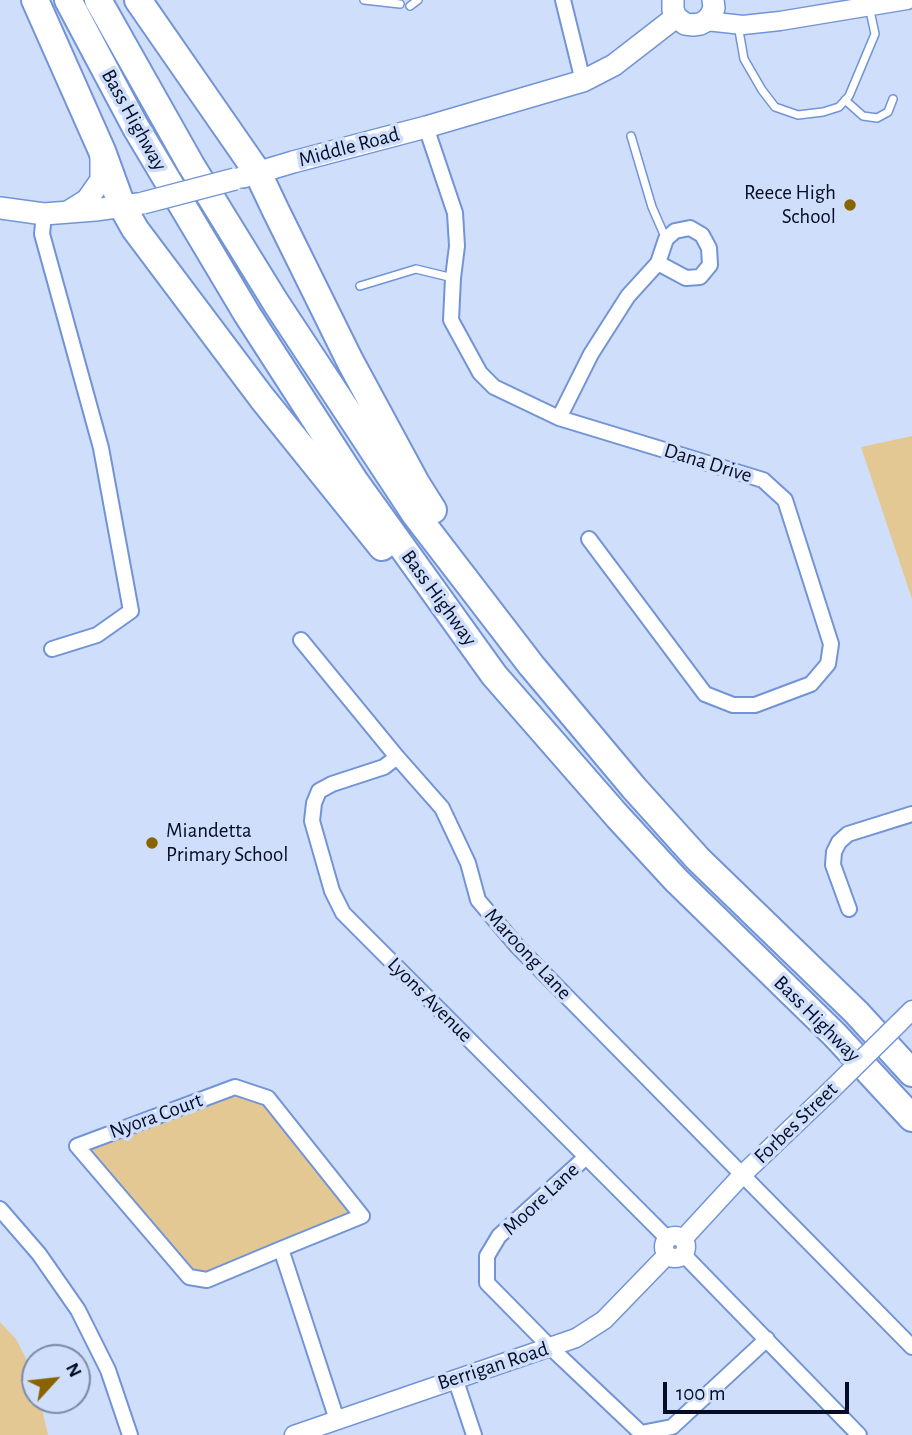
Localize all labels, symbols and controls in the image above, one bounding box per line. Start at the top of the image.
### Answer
street label: Bass Highway [96,65,172,175]
street label: Middle Road [296,121,402,173]
place label: Reece High School [744,180,836,230]
marker: Reece High School [842,197,858,213]
street label: Dana Drive [661,438,755,488]
street label: Bass Highway [396,545,482,651]
place label: Miandetta Primary School [166,818,289,868]
marker: Miandetta Primary School [144,835,160,851]
street label: Maroong Lane [479,903,577,1005]
street label: Lyons Avenue [382,952,478,1048]
street label: Bass Highway [768,970,866,1068]
street label: Forbes Street [749,1077,843,1169]
street label: Nyora Court [106,1088,206,1144]
street label: Moore Lane [498,1157,584,1241]
street label: Berrigan Road [434,1336,552,1396]
north arrow [21,1344,91,1414]
text: N [62,1360,85,1380]
scale bar [667,1368,852,1412]
text: 100 m [676,1383,726,1404]

